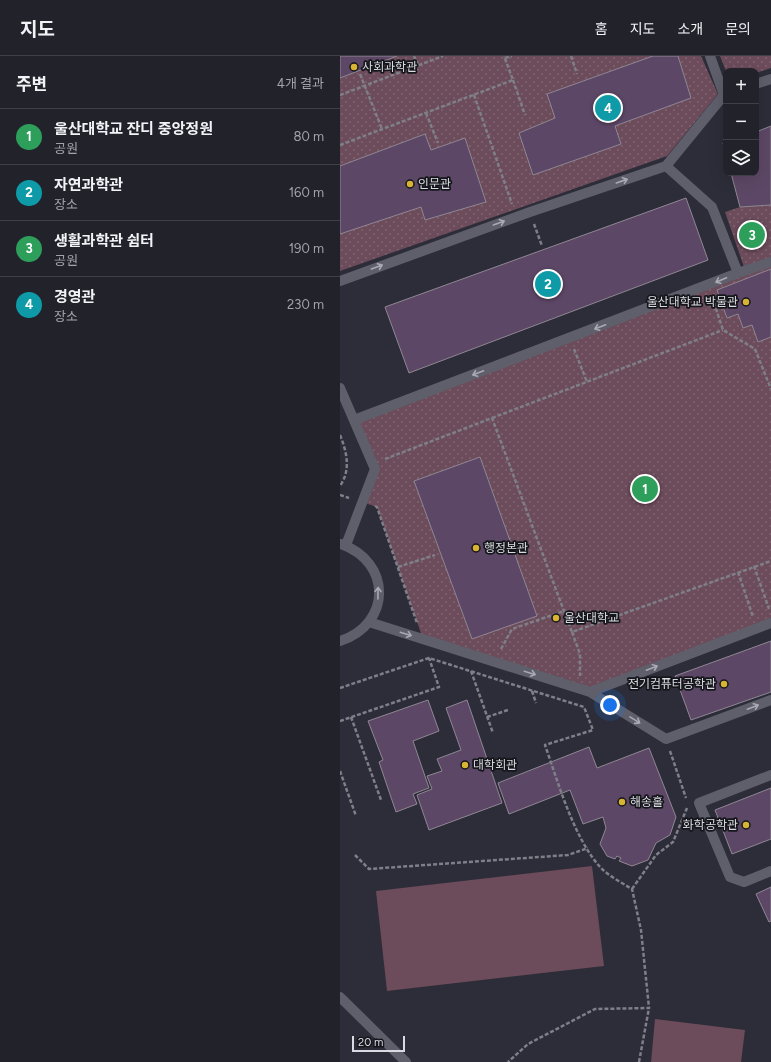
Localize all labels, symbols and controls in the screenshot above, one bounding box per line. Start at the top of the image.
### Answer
text: 지도 [20,18,55,41]
text: 홈 [595,21,608,38]
text: 지도 [630,21,655,38]
text: 소개 [677,21,703,38]
text: 문의 [725,21,751,38]
place label: 사회과학관 [362,60,417,74]
marker: 사회과학관 [349,62,359,72]
map controls [723,68,759,176]
button: + [723,68,759,104]
text: 주변 [16,74,47,94]
text: 4개 결과 [277,76,324,91]
pin: 4 [595,93,621,123]
button: − [723,104,759,140]
text: 울산대학교 잔디 중앙정원 [54,120,213,138]
text: 1 [26,129,32,144]
text: 80 m [293,129,324,144]
button: layers [723,140,759,176]
text: 공원 [54,141,78,156]
text: 자연과학관 [54,176,123,194]
place label: 인문관 [418,177,451,191]
one-way arrow [615,177,628,184]
marker: 인문관 [405,179,415,189]
text: 2 [25,185,33,200]
text: 160 m [289,185,324,200]
text: 장소 [54,197,78,212]
one-way arrow [493,219,505,227]
pin: 3 [739,220,765,250]
text: 생활과학관 쉼터 [54,232,154,250]
text: 3 [25,241,33,256]
text: 190 m [289,241,324,256]
text: 공원 [54,253,78,268]
one-way arrow [370,263,382,271]
pin: 2 [535,269,561,299]
one-way arrow [716,277,728,284]
text: 경영관 [54,288,95,306]
place label: 울산대학교 박물관 [647,295,738,309]
text: 4 [25,297,33,312]
text: 230 m [287,297,324,312]
marker: 울산대학교 박물관 [741,297,751,307]
text: 장소 [54,309,78,324]
one-way arrow [594,323,606,331]
one-way arrow [473,369,485,377]
pin: 1 [632,474,658,504]
place label: 행정본관 [484,541,528,555]
marker: 행정본관 [471,543,481,553]
one-way arrow [374,586,382,599]
place label: 울산대학교 [564,611,619,625]
marker: 울산대학교 [551,613,561,623]
one-way arrow [399,631,412,638]
one-way arrow [646,664,658,672]
one-way arrow [523,670,536,677]
place label: 전기컴퓨터공학관 [628,677,716,691]
marker: 전기컴퓨터공학관 [719,679,729,689]
your location [600,695,620,715]
one-way arrow [747,702,759,710]
one-way arrow [629,716,640,724]
place label: 대학회관 [473,758,517,772]
marker: 대학회관 [460,760,470,770]
place label: 해송홀 [630,795,663,809]
marker: 해송홀 [617,797,627,807]
place label: 화학공학관 [683,818,738,832]
marker: 화학공학관 [741,820,751,830]
scale bar [352,1034,405,1053]
text: 20 m [358,1036,383,1049]

